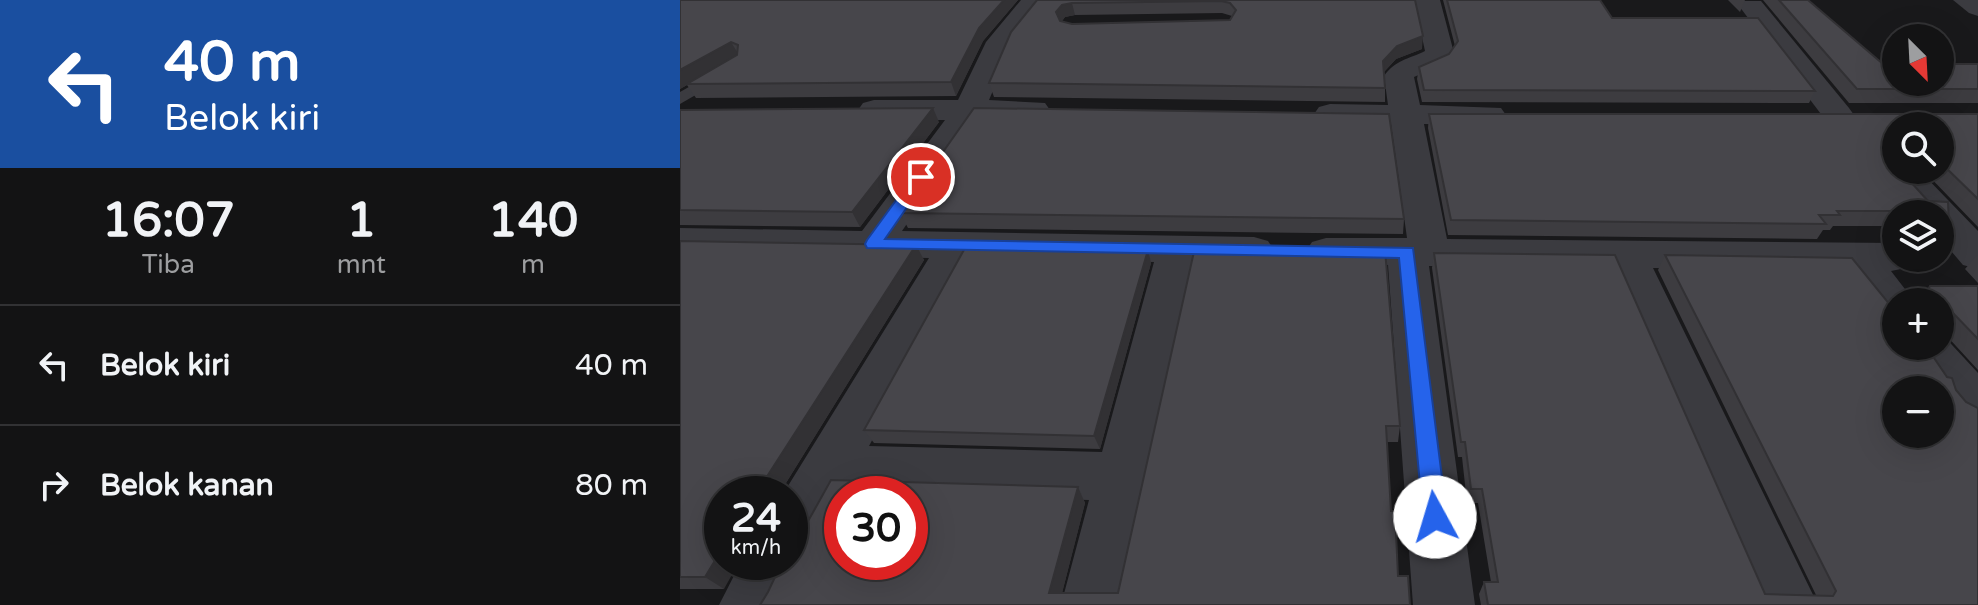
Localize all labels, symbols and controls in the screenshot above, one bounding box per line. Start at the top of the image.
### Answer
north arrow [1882,24,1954,96]
map controls [1882,24,1954,448]
text: 40 m [164,29,300,96]
icon: left [32,32,136,136]
text: Belok kiri [164,97,320,140]
button: search [1882,112,1954,184]
pin [887,143,955,211]
icon: arrive [899,155,943,199]
text: 16:07 [102,192,235,250]
text: 1 [346,192,376,250]
text: 140 [488,192,578,250]
button: layers [1882,200,1954,272]
text: Tiba [142,249,195,280]
text: mnt [337,249,386,280]
text: m [521,249,545,280]
button: + [1882,288,1954,360]
icon: left [32,343,76,387]
text: Belok kiri [100,347,230,384]
text: 40 m [575,347,648,384]
button: − [1882,376,1954,448]
icon: right [32,463,76,507]
text: Belok kanan [100,467,274,504]
text: 80 m [575,467,648,504]
position arrow [1393,475,1477,559]
speed limit sign: 30 [824,476,928,580]
text: 24 [731,494,781,542]
text: km/h [731,536,781,560]

